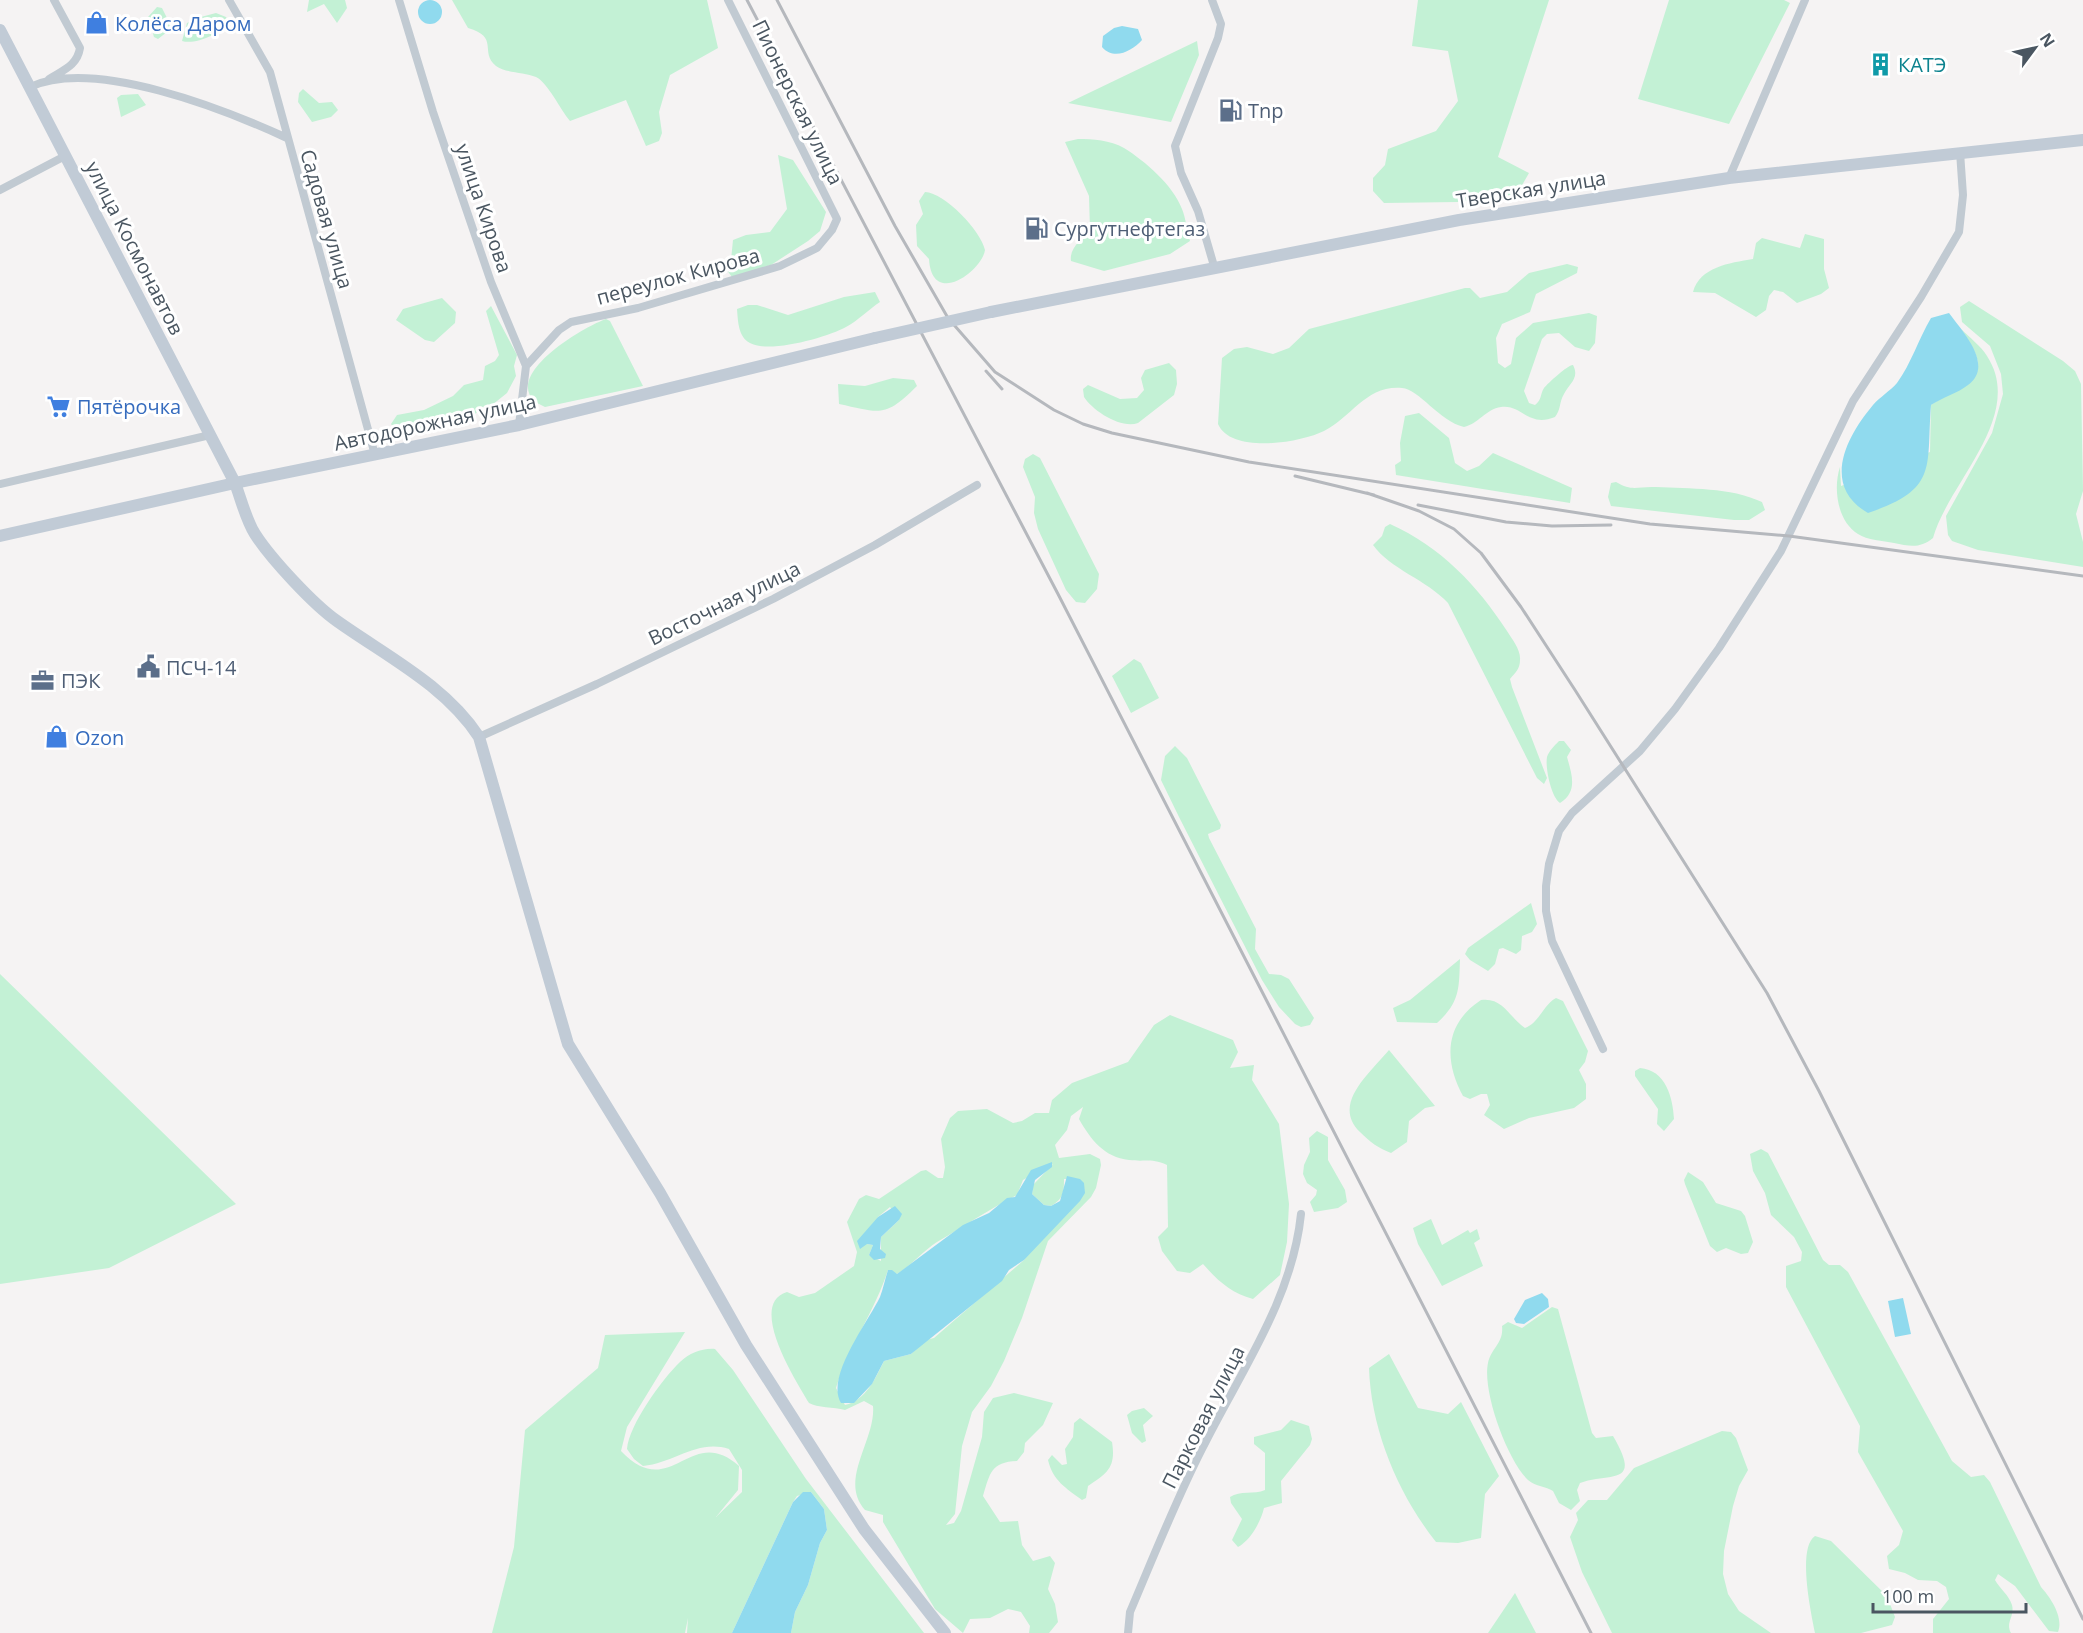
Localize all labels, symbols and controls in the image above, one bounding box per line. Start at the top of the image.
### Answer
shop icon: Колёса Даром [84,10,110,36]
place label: Колёса Даром [115,10,252,37]
street label: Пионерская улица [746,15,850,189]
north arrow [2005,18,2065,78]
text: N [2035,28,2060,51]
building icon: КАТЭ [1867,51,1893,77]
place label: КАТЭ [1898,51,1946,78]
fuel station icon: Tnp [1217,97,1243,123]
place label: Tnp [1248,97,1284,124]
street label: улица Кирова [449,140,519,276]
street label: Садовая улица [294,146,360,292]
street label: улица Космонавтов [79,156,191,340]
street label: Тверская улица [1454,164,1608,214]
fuel station icon: Сургутнефтегаз [1023,215,1049,241]
place label: Сургутнефтегаз [1054,215,1205,242]
street label: переулок Кирова [593,241,763,311]
street label: Автодорожная улица [331,387,539,457]
supermarket icon: Пятёрочка [46,393,72,419]
place label: Пятёрочка [77,393,181,420]
street label: Восточная улица [643,554,805,652]
public building icon: ПСЧ-14 [135,654,161,680]
place label: ПСЧ-14 [166,654,237,681]
office icon: ПЭК [30,667,56,693]
place label: ПЭК [61,667,101,694]
shop icon: Ozon [44,724,70,750]
place label: Ozon [75,724,124,751]
street label: Парковая улица [1155,1341,1251,1493]
scale bar [1873,1576,2026,1614]
text: 100 m [1882,1584,1934,1608]

